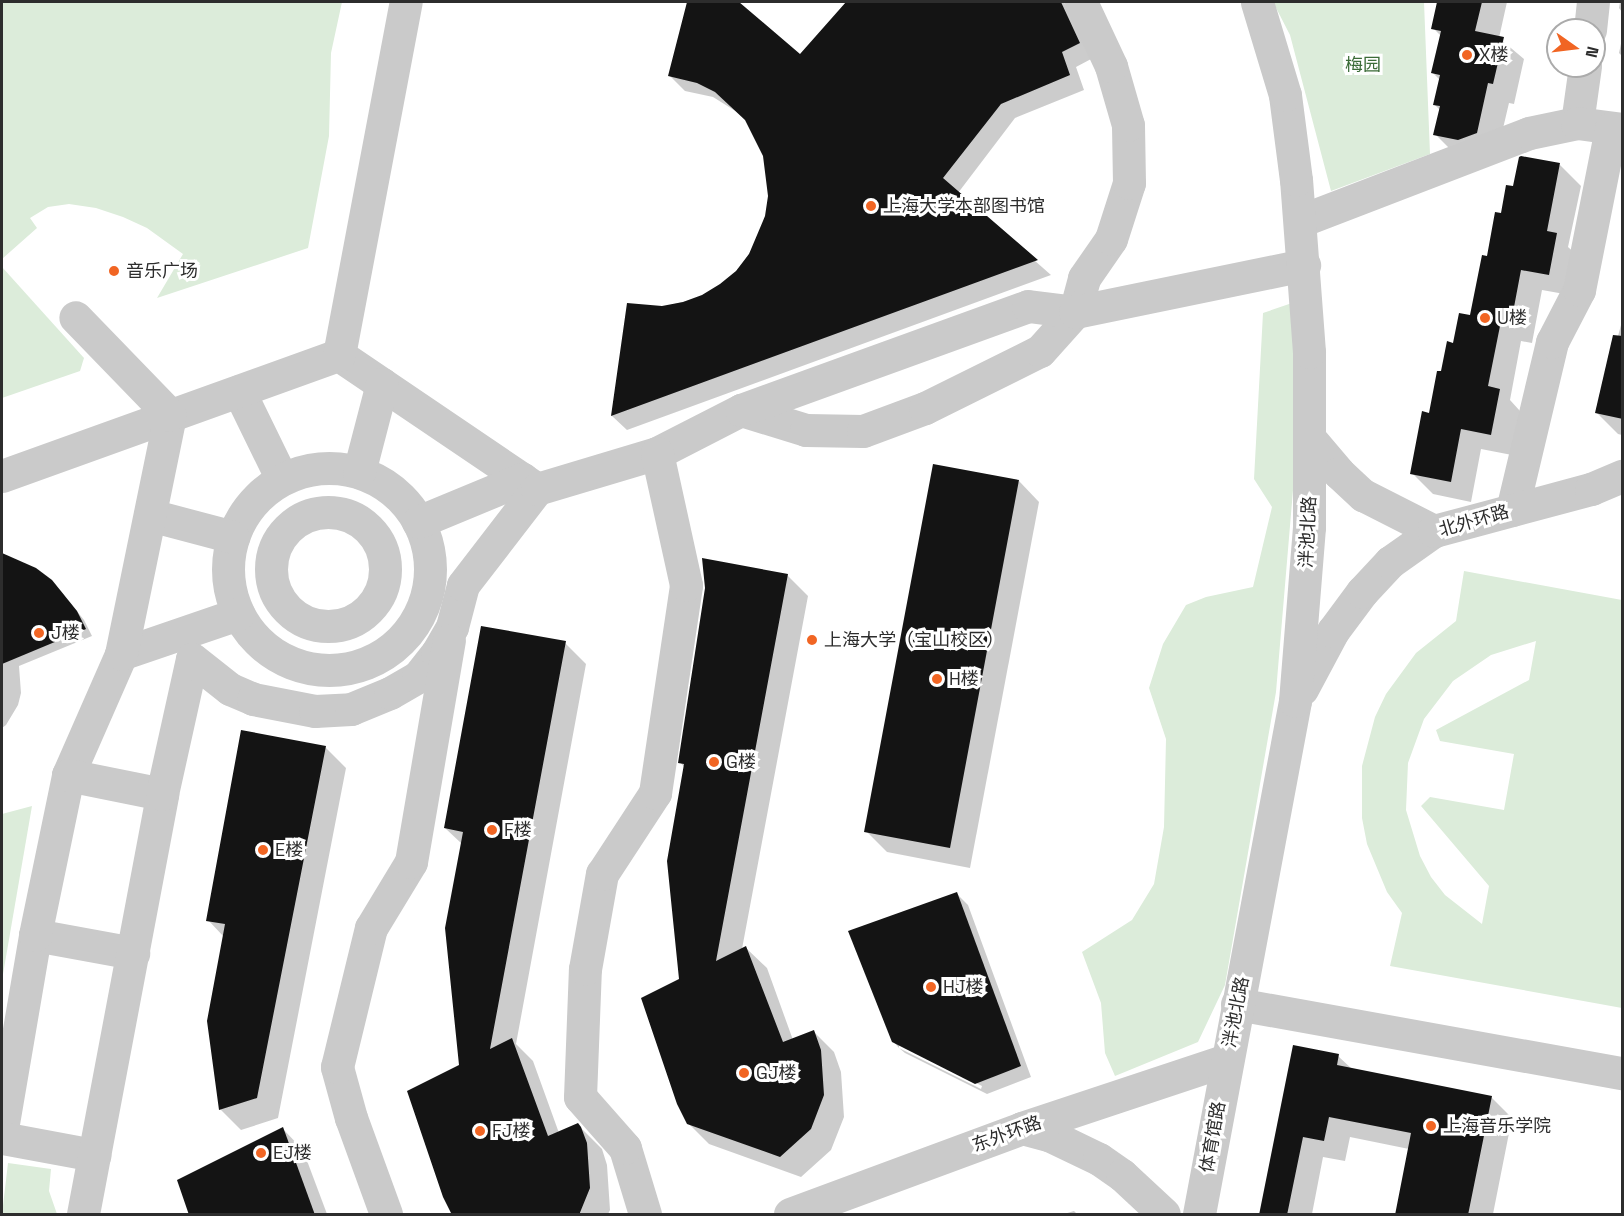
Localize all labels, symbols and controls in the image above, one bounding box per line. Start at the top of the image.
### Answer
north arrow [1546,18,1606,78]
place label: X楼 [1479,44,1508,66]
text: N [1581,44,1603,60]
marker: X楼 [1460,48,1474,62]
park label: 梅园 [1345,54,1381,76]
place label: 上海大学本部图书馆 [883,195,1045,217]
marker: 上海大学本部图书馆 [864,199,878,213]
place label: 音乐广场 [126,260,198,282]
marker: 音乐广场 [107,264,121,278]
place label: U楼 [1497,307,1527,329]
marker: U楼 [1478,311,1492,325]
street label: 泮池北路 [1295,495,1321,569]
street label: 北外环路 [1436,501,1512,541]
place label: J楼 [51,622,80,644]
marker: J楼 [32,626,46,640]
place label: 上海大学（宝山校区） [824,629,1004,651]
marker: 上海大学（宝山校区） [805,633,819,647]
place label: H楼 [949,668,979,690]
marker: H楼 [930,672,944,686]
place label: G楼 [726,751,756,773]
marker: G楼 [707,755,721,769]
place label: F楼 [504,819,532,841]
marker: F楼 [485,823,499,837]
place label: E楼 [275,839,303,861]
marker: E楼 [256,843,270,857]
street label: 泮池北路 [1219,975,1253,1049]
place label: HJ楼 [943,976,983,998]
marker: HJ楼 [924,980,938,994]
place label: GJ楼 [756,1062,797,1084]
marker: GJ楼 [737,1066,751,1080]
street label: 体育馆路 [1196,1100,1230,1174]
street label: 东外环路 [969,1112,1045,1156]
place label: 上海音乐学院 [1443,1115,1551,1137]
marker: 上海音乐学院 [1424,1119,1438,1133]
place label: FJ楼 [492,1120,530,1142]
marker: FJ楼 [473,1124,487,1138]
place label: EJ楼 [273,1142,312,1164]
marker: EJ楼 [254,1146,268,1160]

